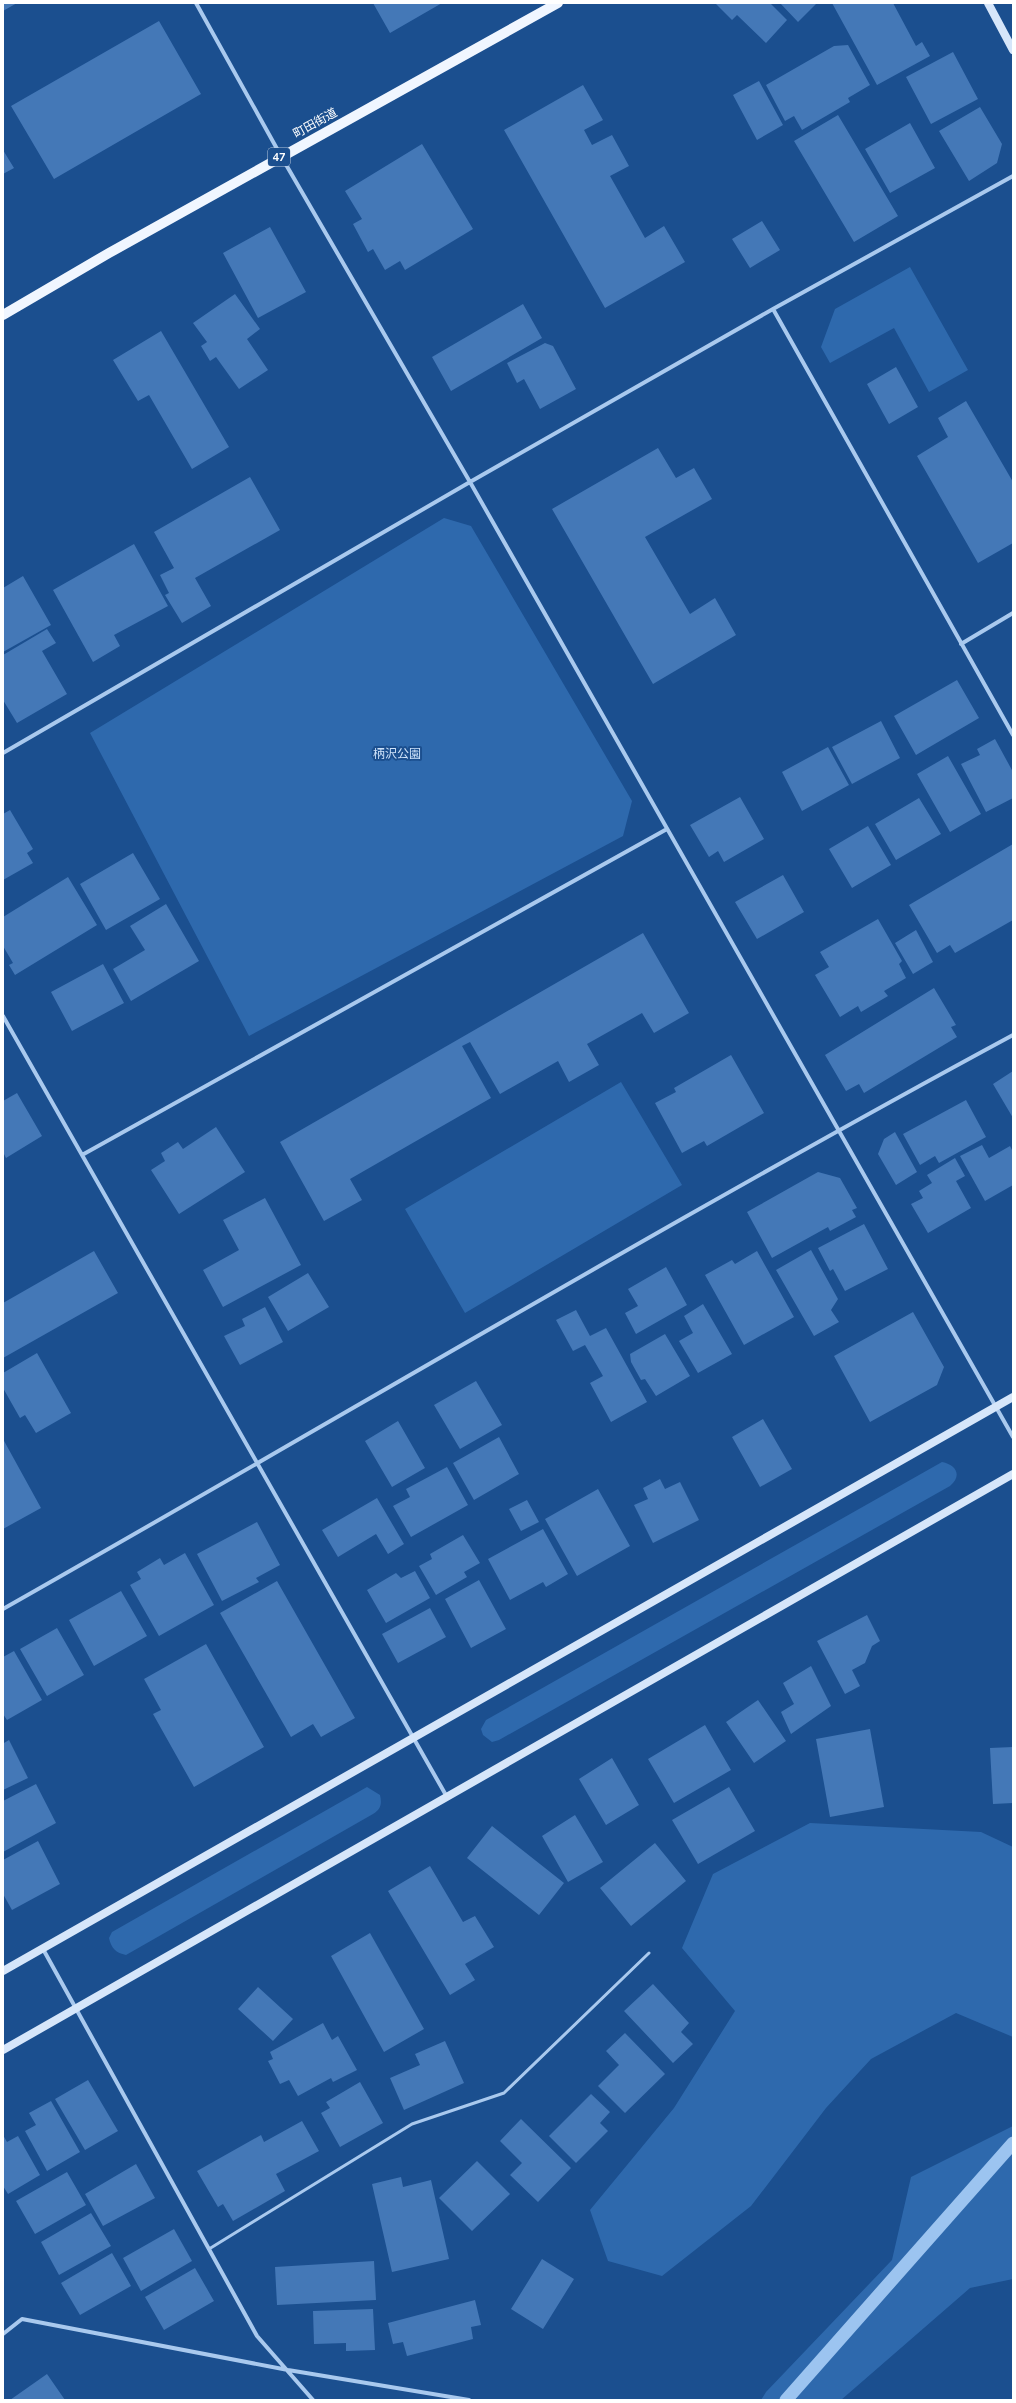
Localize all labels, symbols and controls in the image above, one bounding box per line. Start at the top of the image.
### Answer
street label: 町田街道 [290,104,340,142]
road number: 47 [268,148,290,166]
park label: 柄沢公園 [373,746,421,762]

